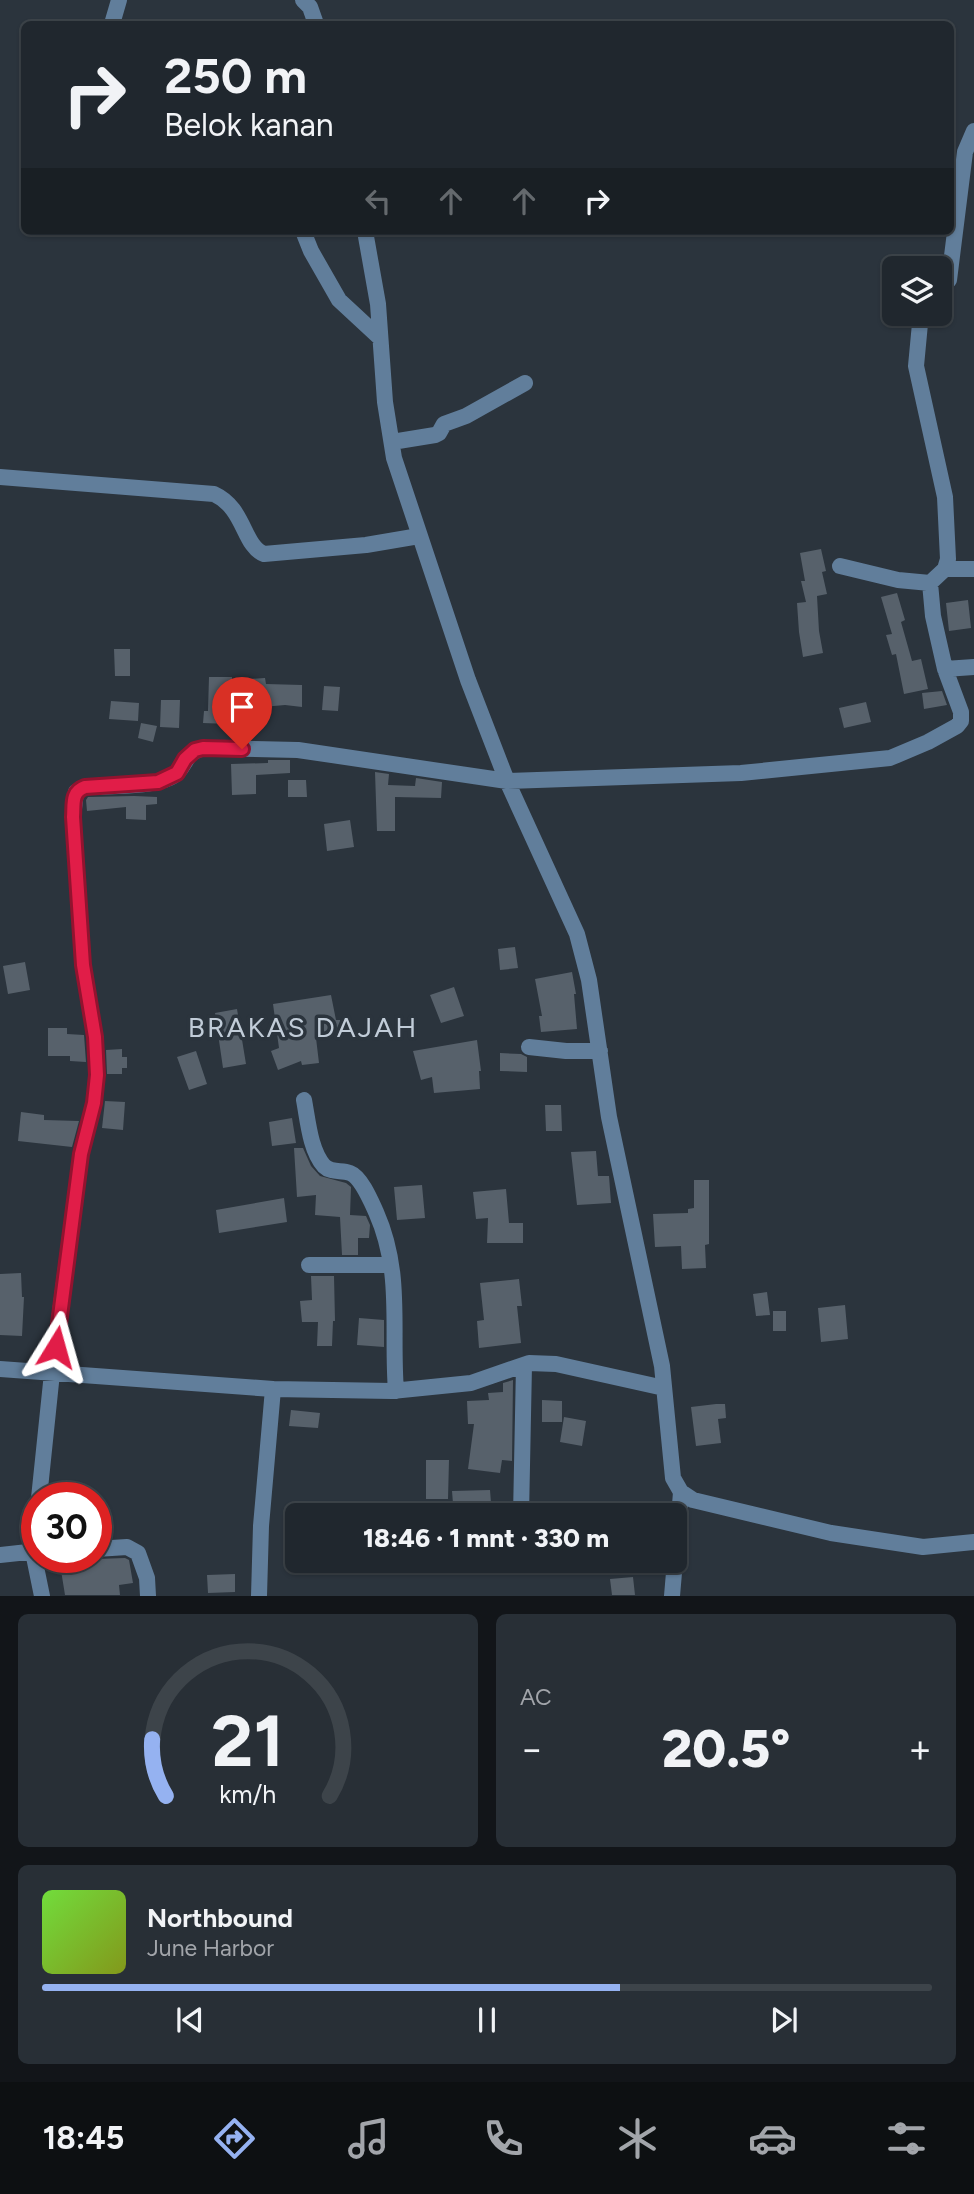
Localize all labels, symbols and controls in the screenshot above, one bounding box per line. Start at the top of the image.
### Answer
text: 250 m [164,46,307,105]
icon: right [49,49,140,140]
text: Belok kanan [164,106,334,144]
icon: left [359,182,397,220]
icon: ahead [432,182,470,220]
icon: ahead [505,182,543,220]
icon: right [578,182,616,220]
map controls [882,256,952,326]
button: layers [882,256,952,326]
pin [212,677,272,749]
icon: arrive [223,688,261,726]
district label: BRAKAS DAJAH [188,1010,418,1044]
position arrow [19,1310,93,1384]
speed limit sign: 30 [21,1482,112,1573]
text: 18:46 · 1 mnt · 330 m [363,1522,609,1554]
text: AC [520,1683,552,1711]
text: 21 [212,1698,284,1785]
text: 20.5° [662,1718,790,1780]
text: − [520,1726,544,1772]
text: + [908,1726,932,1772]
text: km/h [219,1779,277,1809]
text: Northbound [147,1902,293,1934]
text: June Harbor [147,1934,274,1962]
icon: previous [171,2001,209,2039]
icon: pause [468,2001,506,2039]
icon: next [765,2001,803,2039]
icon: directions [210,2114,259,2163]
icon: music [344,2114,393,2163]
icon: phone [479,2114,528,2163]
icon: climate [613,2114,662,2163]
icon: car [748,2114,797,2163]
icon: filters [882,2114,931,2163]
text: 18:45 [43,2119,124,2157]

